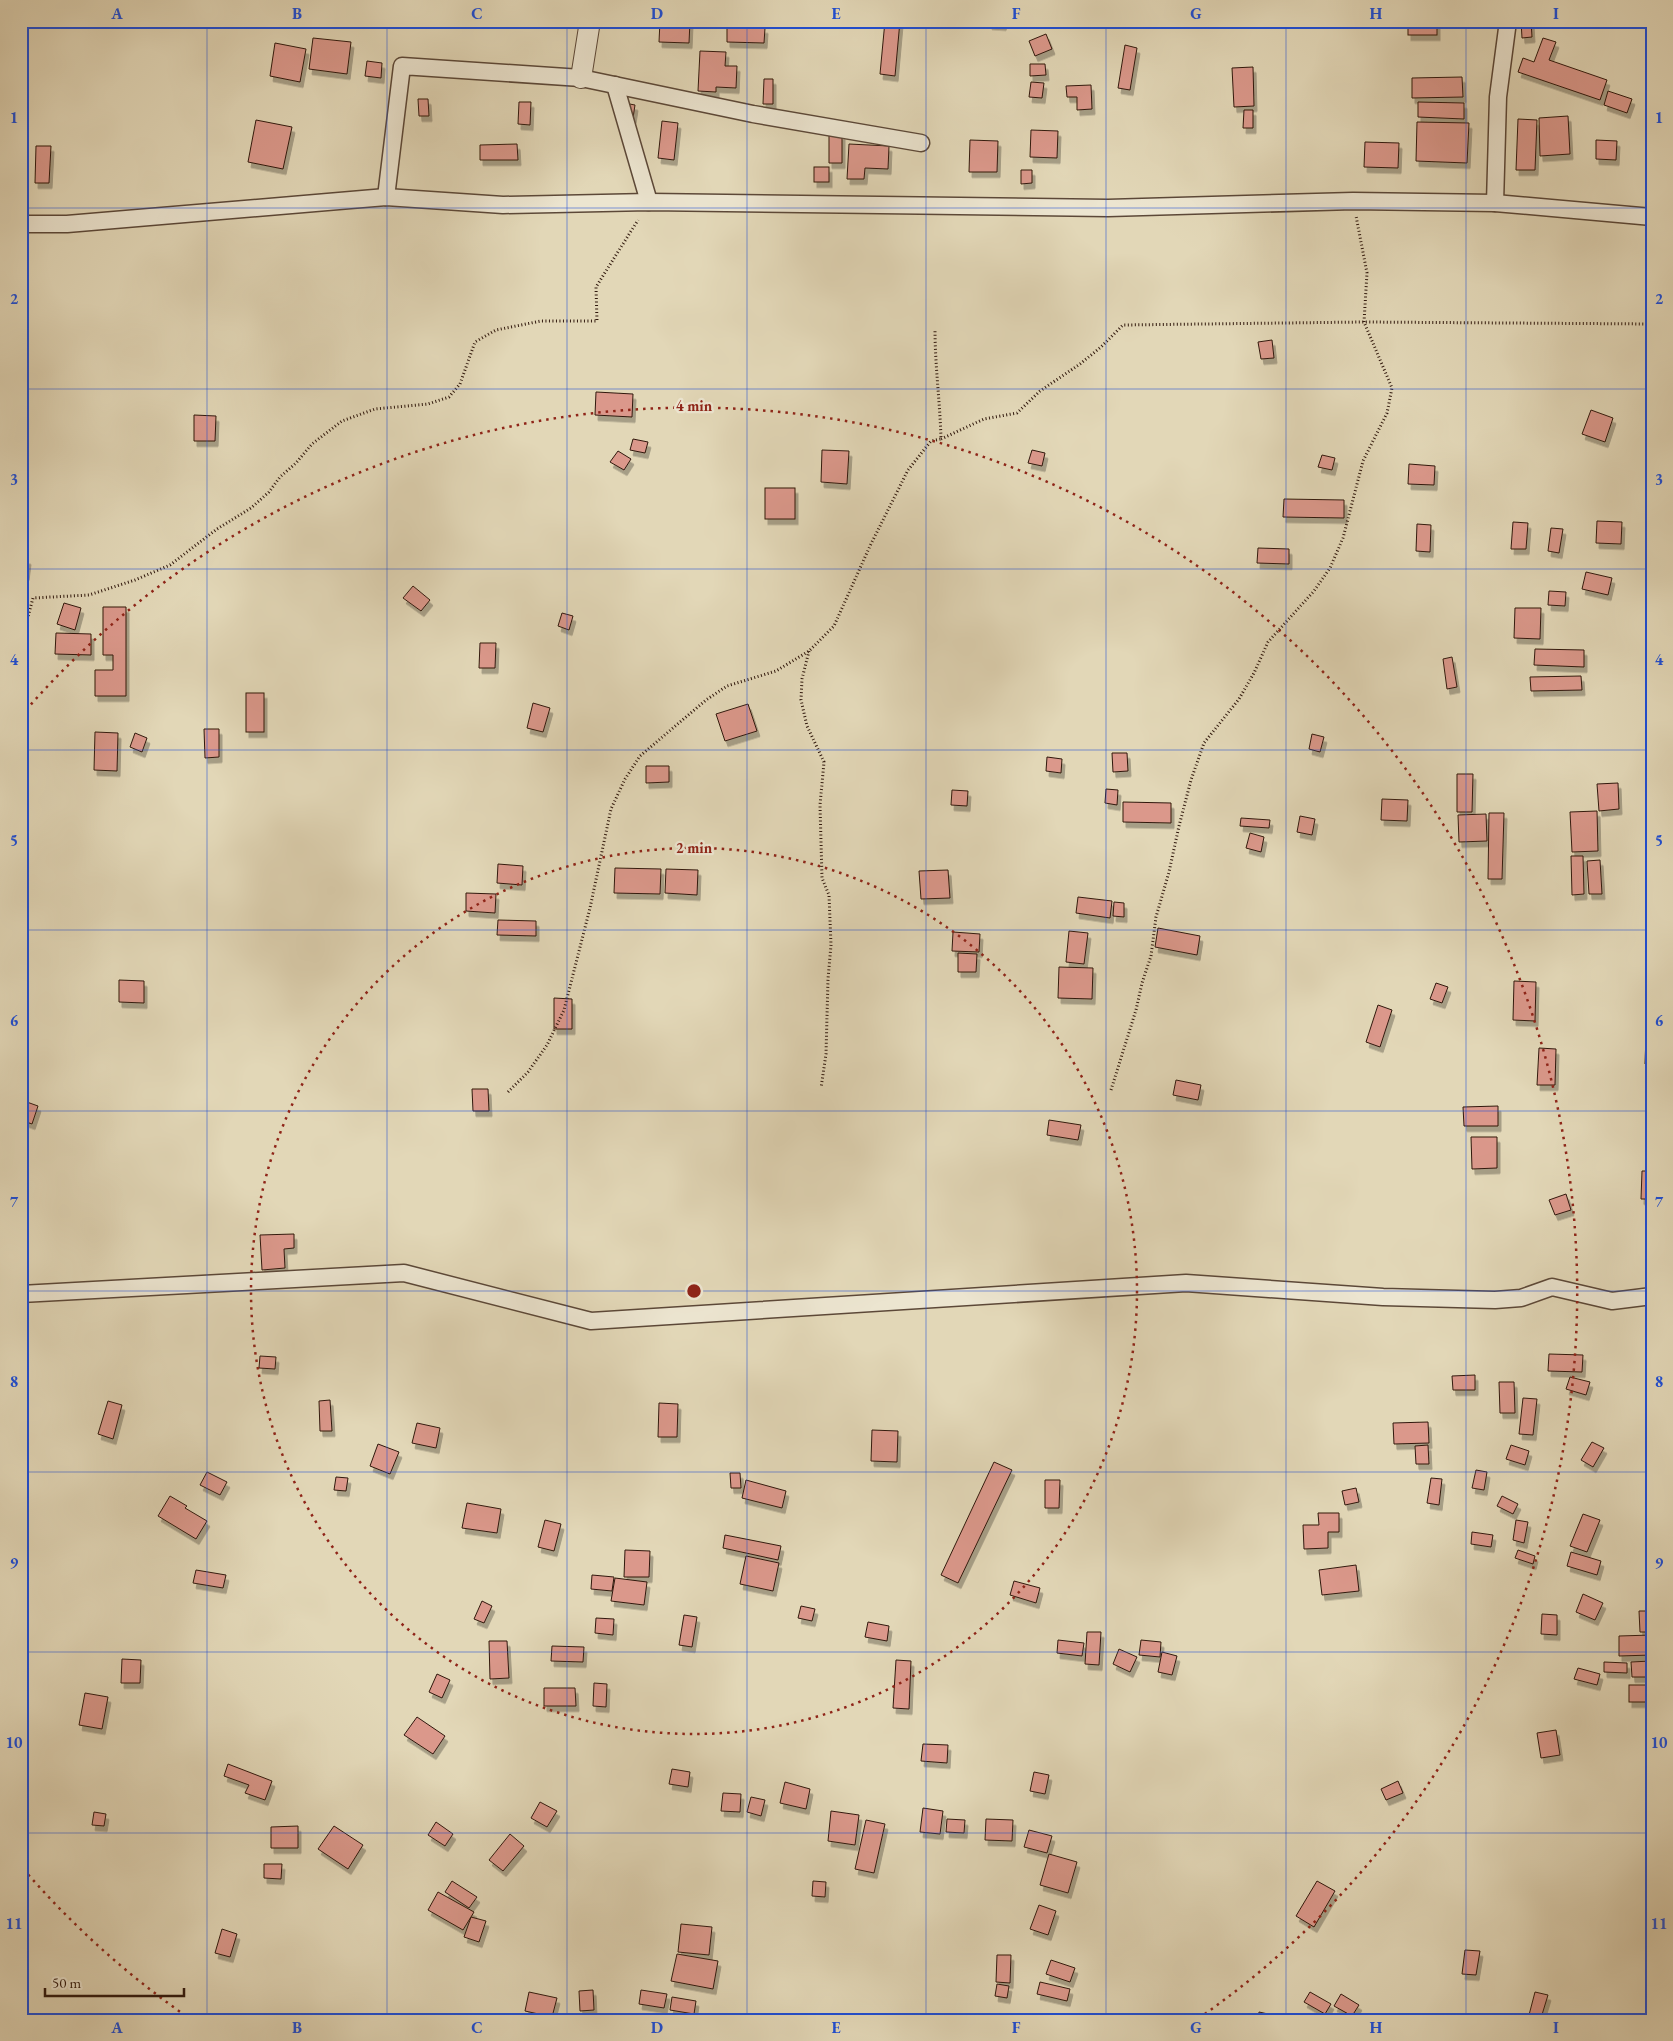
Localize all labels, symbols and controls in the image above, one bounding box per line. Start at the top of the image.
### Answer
text: A [110,3,123,24]
text: B [292,3,302,24]
text: C [471,3,483,24]
text: D [651,3,663,24]
text: E [831,3,841,24]
text: F [1012,3,1021,24]
text: G [1190,3,1202,24]
text: H [1370,3,1383,24]
text: I [1553,3,1559,24]
text: 1 [10,107,18,128]
text: 1 [1655,107,1663,128]
text: 2 [10,288,19,309]
text: 2 [1655,288,1664,309]
text: 4 min [676,396,713,415]
text: 3 [10,469,18,490]
text: 3 [1655,469,1663,490]
text: 4 [10,649,19,670]
text: 4 [1655,649,1664,670]
text: 5 [10,830,18,851]
text: 5 [1655,830,1663,851]
text: 2 min [676,838,713,857]
text: 6 [10,1010,19,1031]
text: 6 [1655,1010,1664,1031]
text: 7 [10,1191,19,1212]
text: 7 [1655,1191,1664,1212]
centre of rings [685,1282,703,1300]
text: 8 [10,1371,18,1392]
text: 8 [1655,1371,1663,1392]
text: 9 [10,1552,19,1573]
text: 9 [1655,1552,1664,1573]
text: 10 [6,1732,23,1753]
text: 10 [1651,1732,1668,1753]
text: 11 [6,1913,22,1934]
text: 11 [1651,1913,1667,1934]
scale bar [45,1966,184,1998]
text: 50 m [52,1973,81,1992]
text: A [110,2017,123,2038]
text: B [292,2017,302,2038]
text: C [471,2017,483,2038]
text: D [651,2017,663,2038]
text: E [831,2017,841,2038]
text: F [1012,2017,1021,2038]
text: G [1190,2017,1202,2038]
text: H [1370,2017,1383,2038]
text: I [1553,2017,1559,2038]

